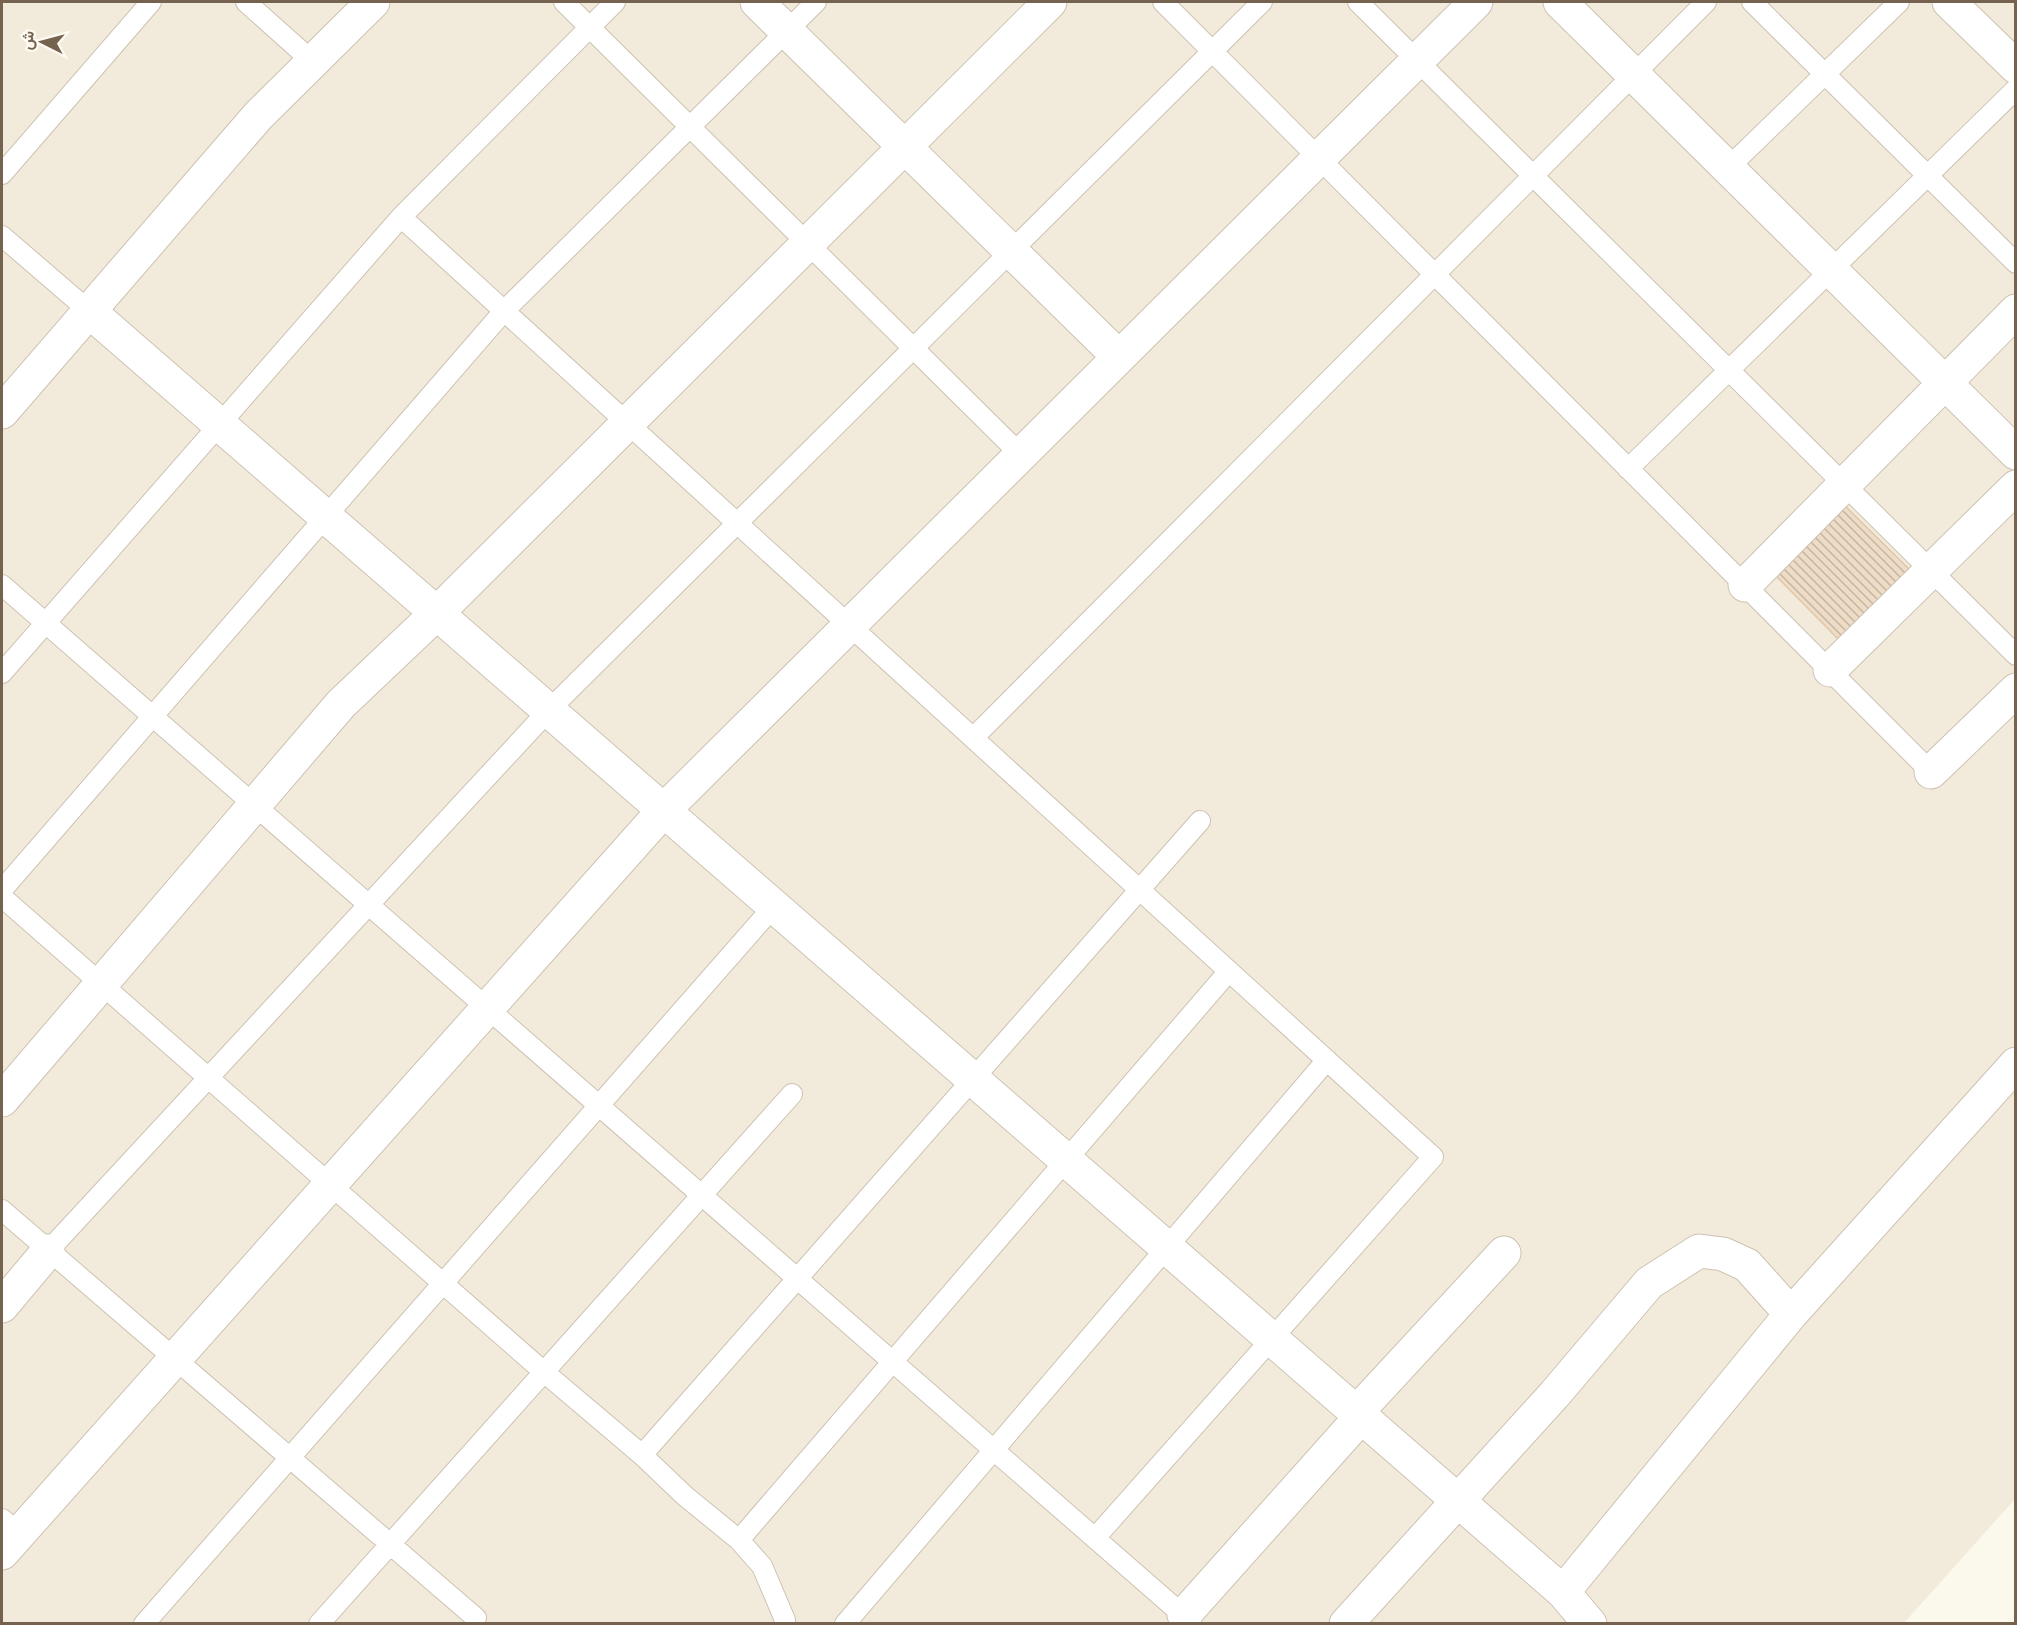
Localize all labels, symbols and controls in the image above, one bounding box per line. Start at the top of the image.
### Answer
north arrow [12,12,72,72]
text: ش [16,30,38,51]

